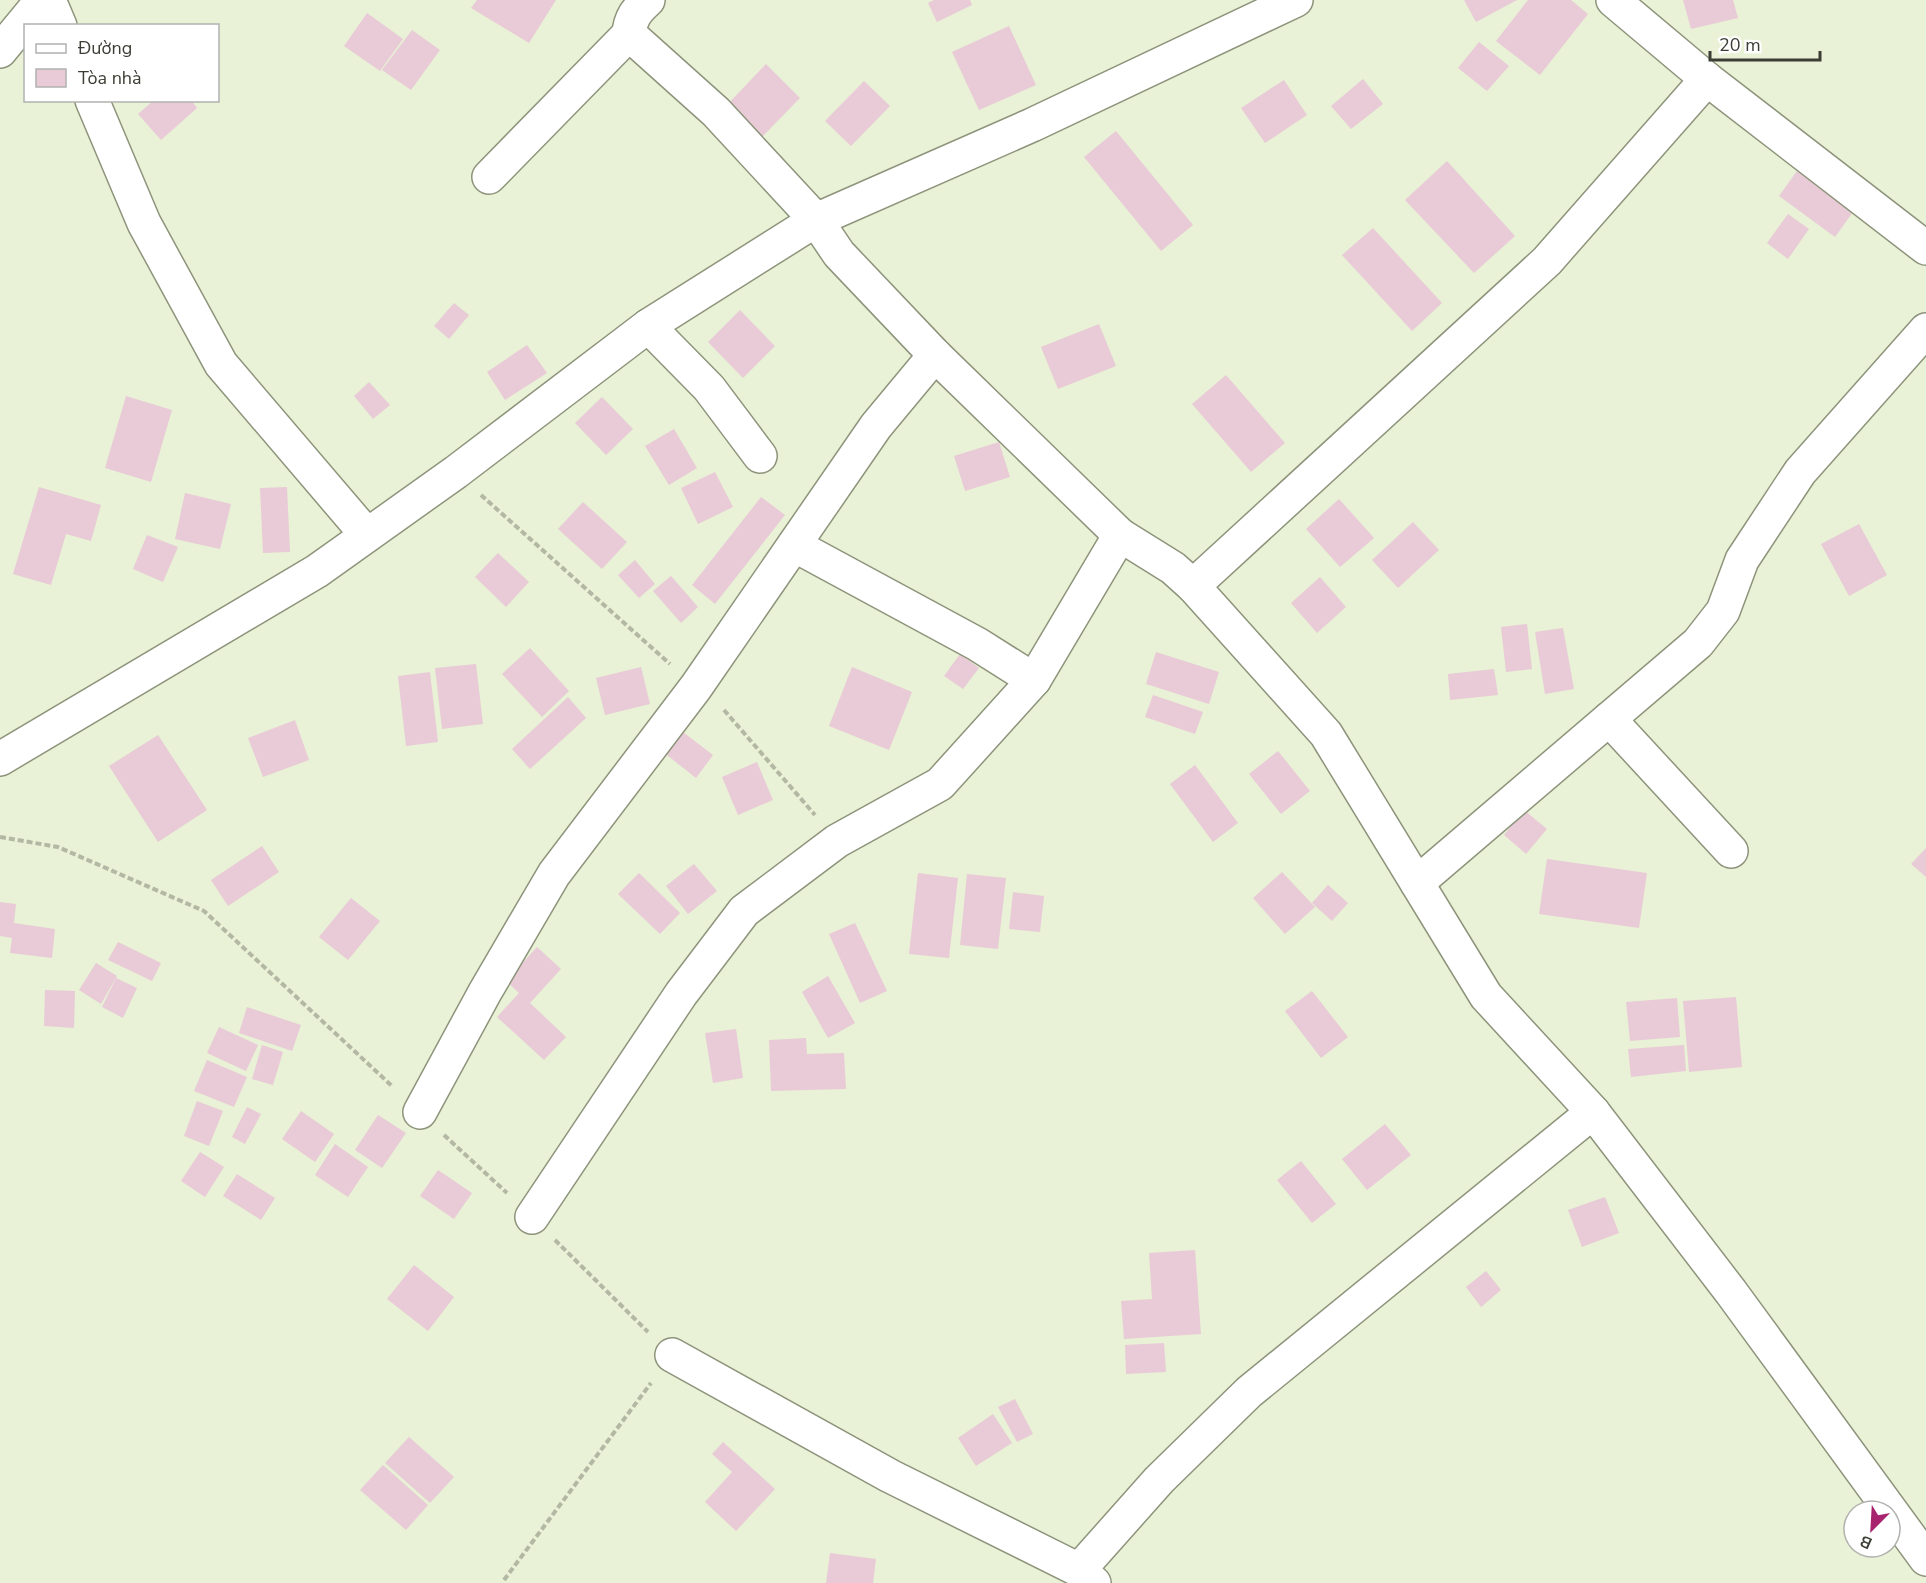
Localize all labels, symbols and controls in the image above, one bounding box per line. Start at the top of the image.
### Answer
legend [24,24,219,102]
scale bar [1710,24,1820,62]
text: 20 m [1719,33,1761,57]
text: Đường [77,36,132,60]
text: Tòa nhà [78,66,142,90]
north arrow [1842,1499,1902,1559]
text: B [1857,1530,1876,1554]

